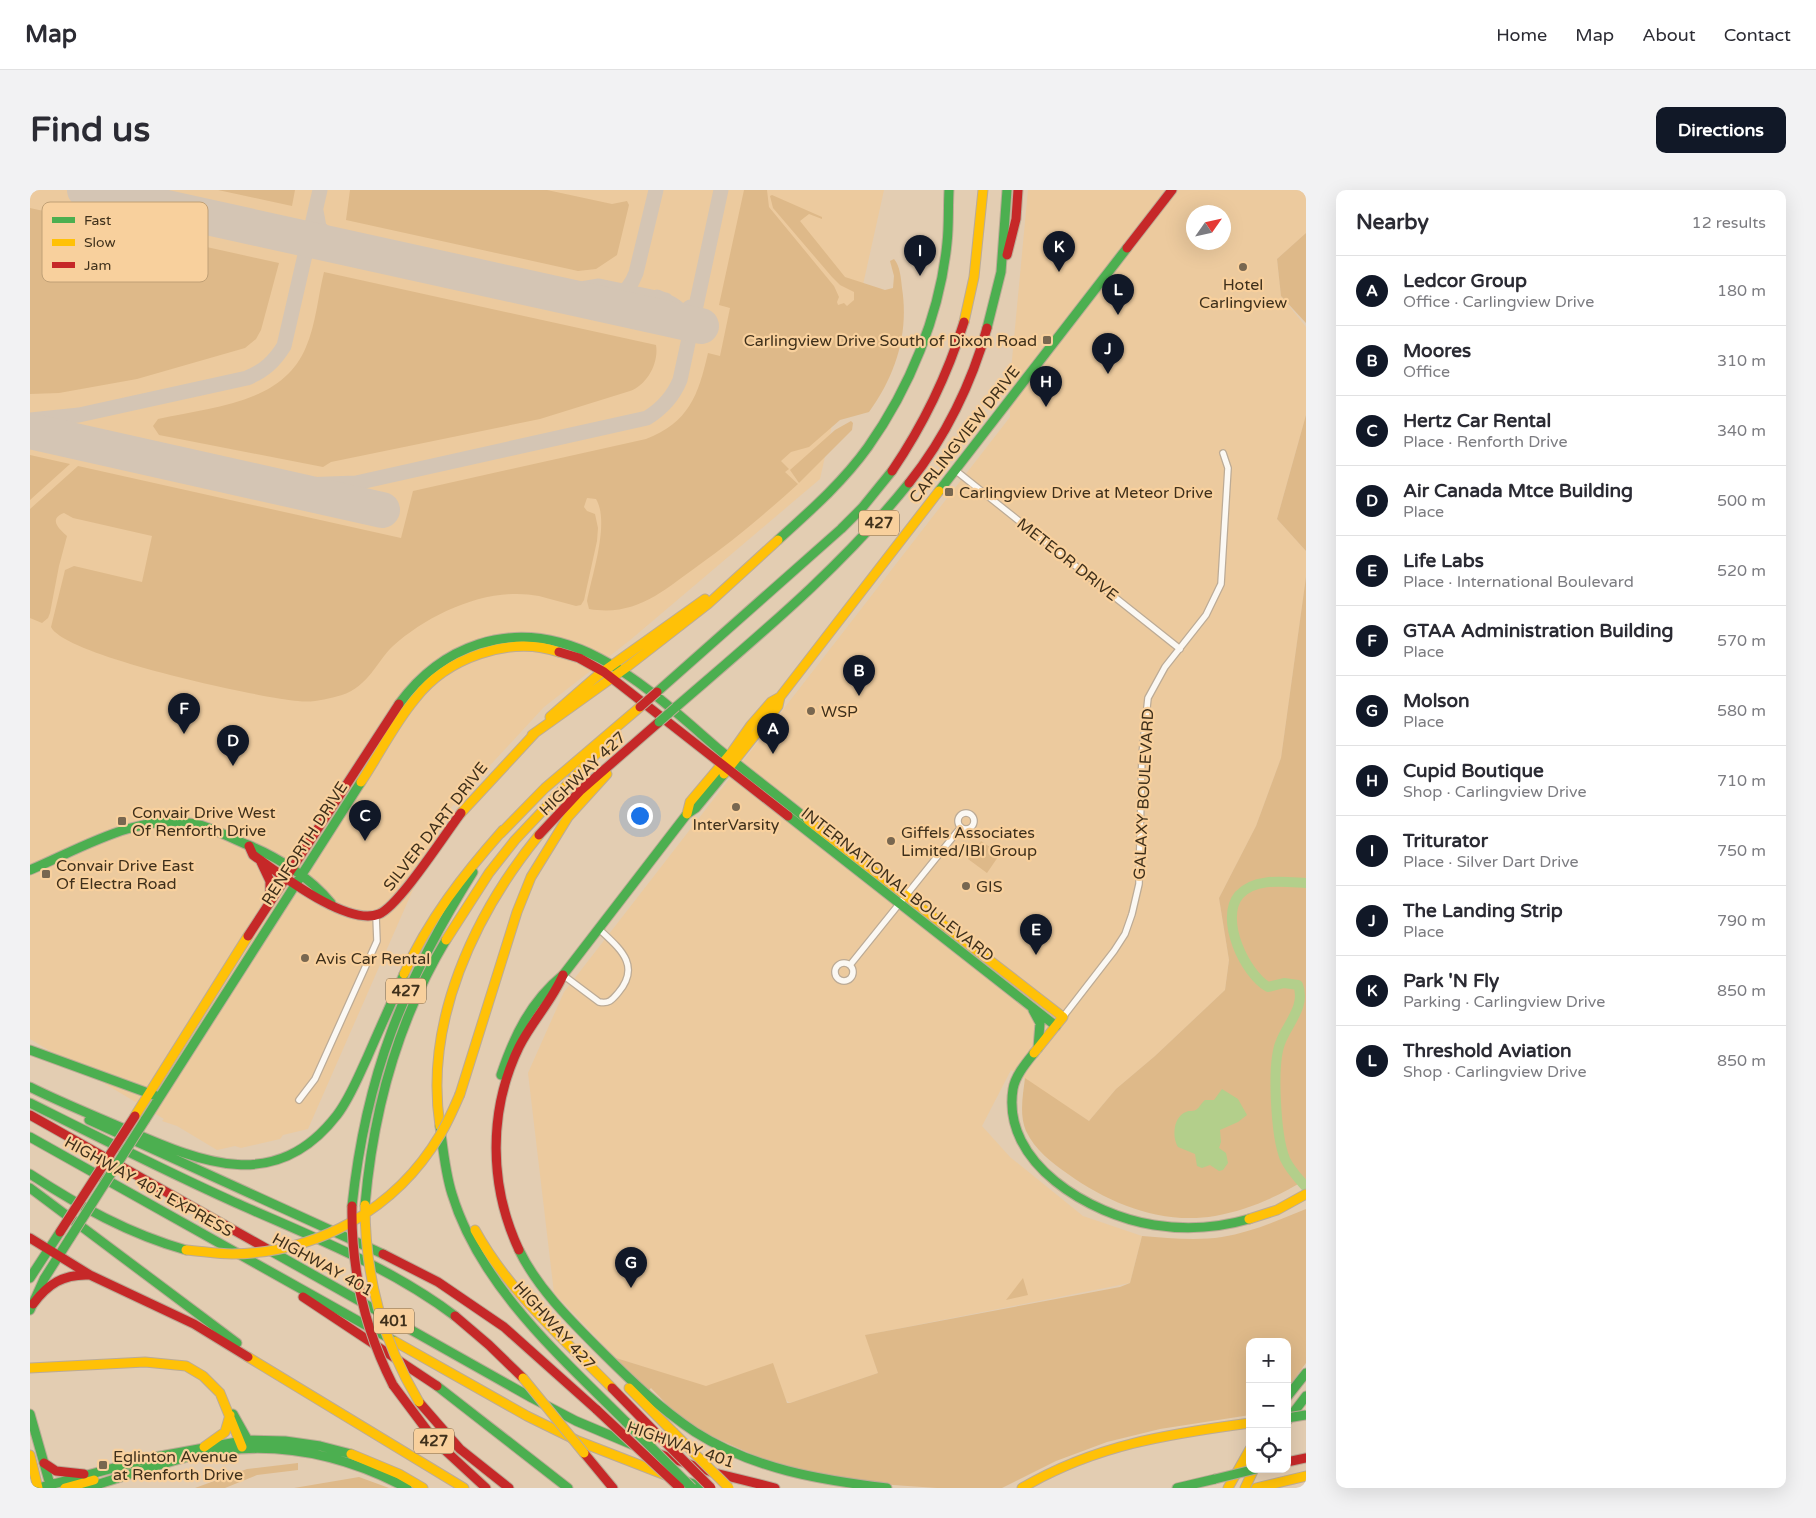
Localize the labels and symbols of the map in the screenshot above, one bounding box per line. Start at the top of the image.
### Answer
legend [42,202,208,282]
north arrow [1186,205,1231,250]
text: Fast [84,212,112,229]
pin: K [1043,231,1075,272]
text: Slow [84,234,116,251]
pin: I [904,235,936,276]
text: Jam [84,257,111,274]
marker: Hotel Carlingview [1237,261,1249,273]
pin: L [1102,274,1134,315]
place label: Hotel Carlingview [1199,275,1287,313]
place label: Carlingview Drive South of Dixon Road [744,331,1037,351]
pin: J [1092,333,1124,374]
marker: Carlingview Drive South of Dixon Road [1041,334,1053,346]
street label: CARLINGVIEW DRIVE [905,362,1025,507]
pin: H [1030,366,1062,407]
place label: Carlingview Drive at Meteor Drive [959,483,1213,503]
marker: Carlingview Drive at Meteor Drive [943,486,955,498]
road number: 427 [859,510,899,536]
street label: METEOR DRIVE [1013,514,1122,606]
pin: B [843,655,875,696]
pin: F [168,693,200,734]
place label: WSP [821,702,858,722]
marker: WSP [805,705,817,717]
street label: GALAXY BOULEVARD [1130,708,1158,880]
pin: A [757,713,789,754]
pin: D [217,725,249,766]
street label: HIGHWAY 427 [535,727,630,820]
street label: SILVER DART DRIVE [379,758,492,895]
street label: RENFORTH DRIVE [257,778,352,909]
pin: C [349,800,381,841]
marker: InterVarsity [730,801,742,813]
place label: Convair Drive West Of Renforth Drive [132,803,276,841]
your location [627,803,653,829]
street label: INTERNATIONAL BOULEVARD [797,803,998,966]
marker: Convair Drive West Of Renforth Drive [116,815,128,827]
place label: InterVarsity [693,815,780,835]
place label: Giffels Associates Limited/IBI Group [901,823,1037,861]
marker: Giffels Associates Limited/IBI Group [885,835,897,847]
place label: Convair Drive East Of Electra Road [56,856,194,894]
marker: Convair Drive East Of Electra Road [40,868,52,880]
place label: GIS [976,877,1003,897]
marker: GIS [960,880,972,892]
pin: E [1020,914,1052,955]
place label: Avis Car Rental [315,949,430,969]
marker: Avis Car Rental [299,952,311,964]
road number: 427 [386,978,426,1004]
street label: HIGHWAY 401 EXPRESS [61,1132,236,1242]
street label: HIGHWAY 401 [268,1229,377,1301]
pin: G [615,1247,647,1288]
street label: HIGHWAY 427 [509,1277,599,1374]
road number: 401 [374,1308,414,1334]
street label: HIGHWAY 401 [624,1417,737,1473]
road number: 427 [414,1428,454,1454]
place label: Eglinton Avenue at Renforth Drive [113,1447,243,1485]
marker: Eglinton Avenue at Renforth Drive [97,1459,109,1471]

